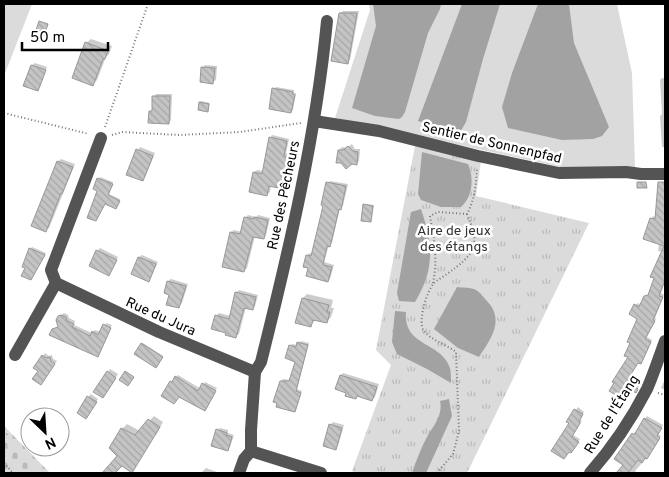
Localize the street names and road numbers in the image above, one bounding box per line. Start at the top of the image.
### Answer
street label: Sentier de Sonnenpfad [420,119,563,168]
street label: Rue des Pêcheurs [265,139,304,251]
street label: Rue du Jura [123,294,198,340]
street label: Rue de l'Étang [580,372,643,457]

